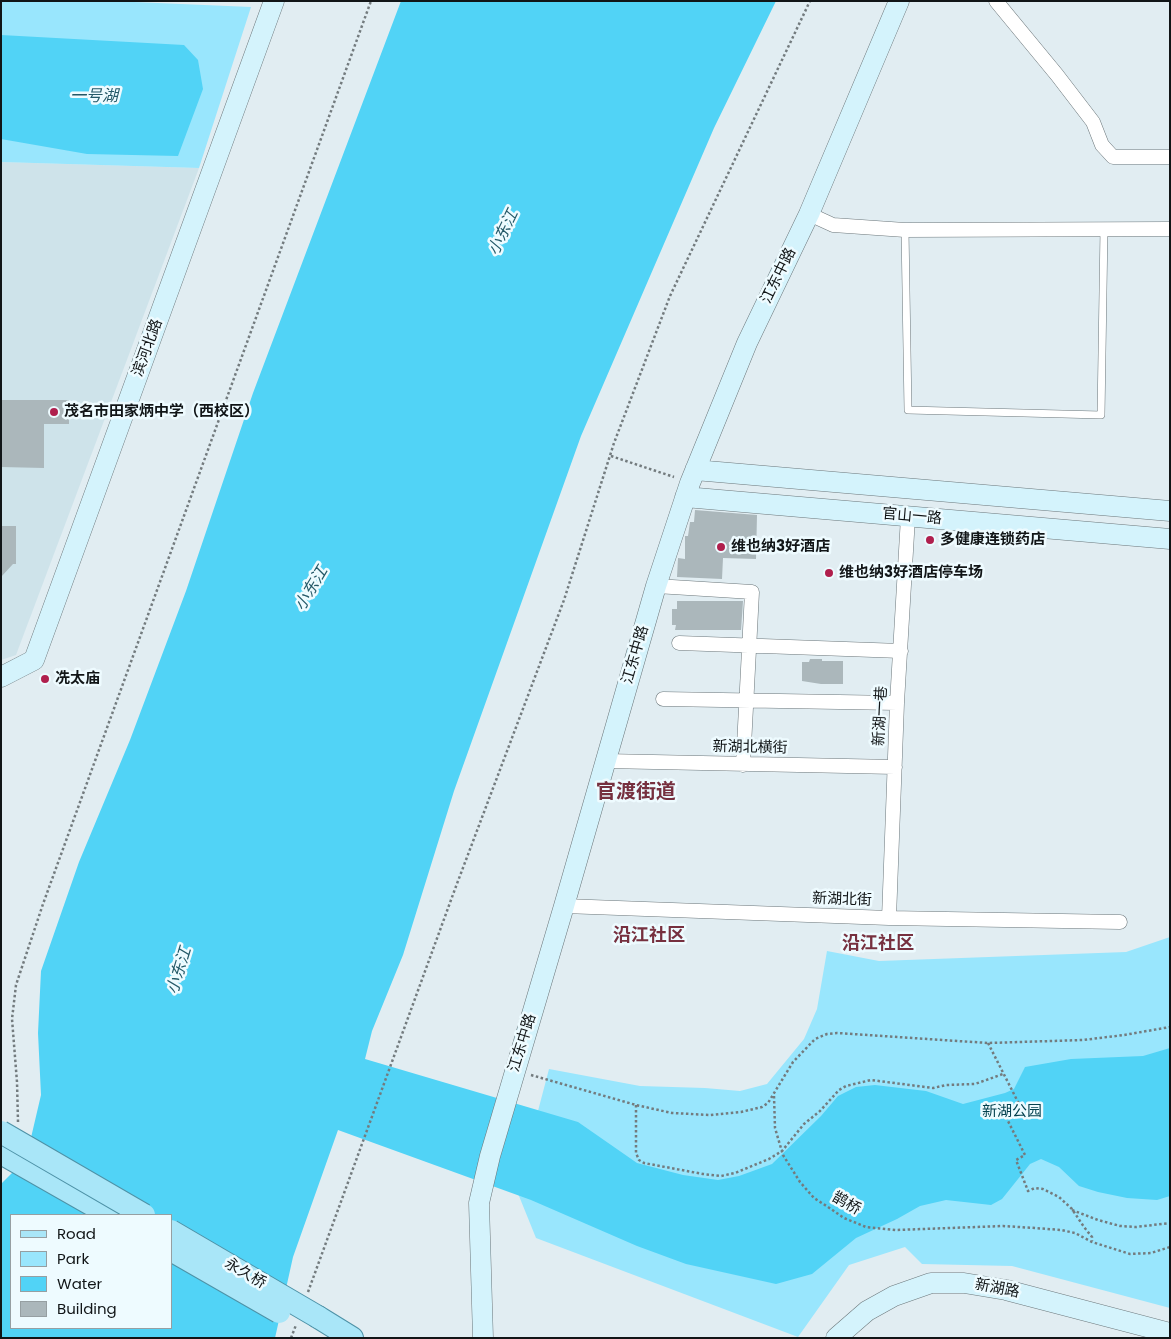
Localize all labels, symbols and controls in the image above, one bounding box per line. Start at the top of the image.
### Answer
water label: 一号湖 [70,87,118,107]
water label: 小东江 [485,207,523,259]
street label: 江东中路 [758,245,800,307]
street label: 滨河北路 [129,317,167,379]
place label: 茂名市田家炳中学（西校区） [64,403,259,421]
marker: 茂名市田家炳中学（西校区） [48,406,60,418]
street label: 官山一路 [881,505,943,529]
place label: 多健康连锁药店 [940,531,1045,549]
marker: 多健康连锁药店 [924,534,936,546]
place label: 维也纳3好酒店 [731,538,830,556]
marker: 维也纳3好酒店 [715,541,727,553]
water label: 小东江 [291,563,333,615]
place label: 维也纳3好酒店停车场 [839,564,983,582]
marker: 维也纳3好酒店停车场 [823,567,835,579]
street label: 江东中路 [619,624,653,686]
place label: 冼太庙 [55,670,100,688]
marker: 冼太庙 [39,673,51,685]
street label: 新湖一巷 [870,686,892,746]
street label: 新湖北横街 [712,738,788,758]
district label: 官渡街道 [596,781,676,805]
street label: 新湖北街 [812,890,872,910]
district label: 沿江社区 [613,925,685,947]
district label: 沿江社区 [842,933,914,955]
water label: 小东江 [164,945,196,997]
street label: 江东中路 [506,1012,540,1074]
park label: 新湖公园 [982,1103,1042,1121]
street label: 鹊桥 [829,1189,863,1219]
legend [10,1214,172,1329]
text: Road [57,1223,96,1244]
text: Park [57,1248,89,1269]
street label: 永久桥 [221,1255,269,1293]
text: Water [57,1273,102,1294]
street label: 新湖路 [973,1276,1021,1302]
text: Building [57,1298,117,1319]

